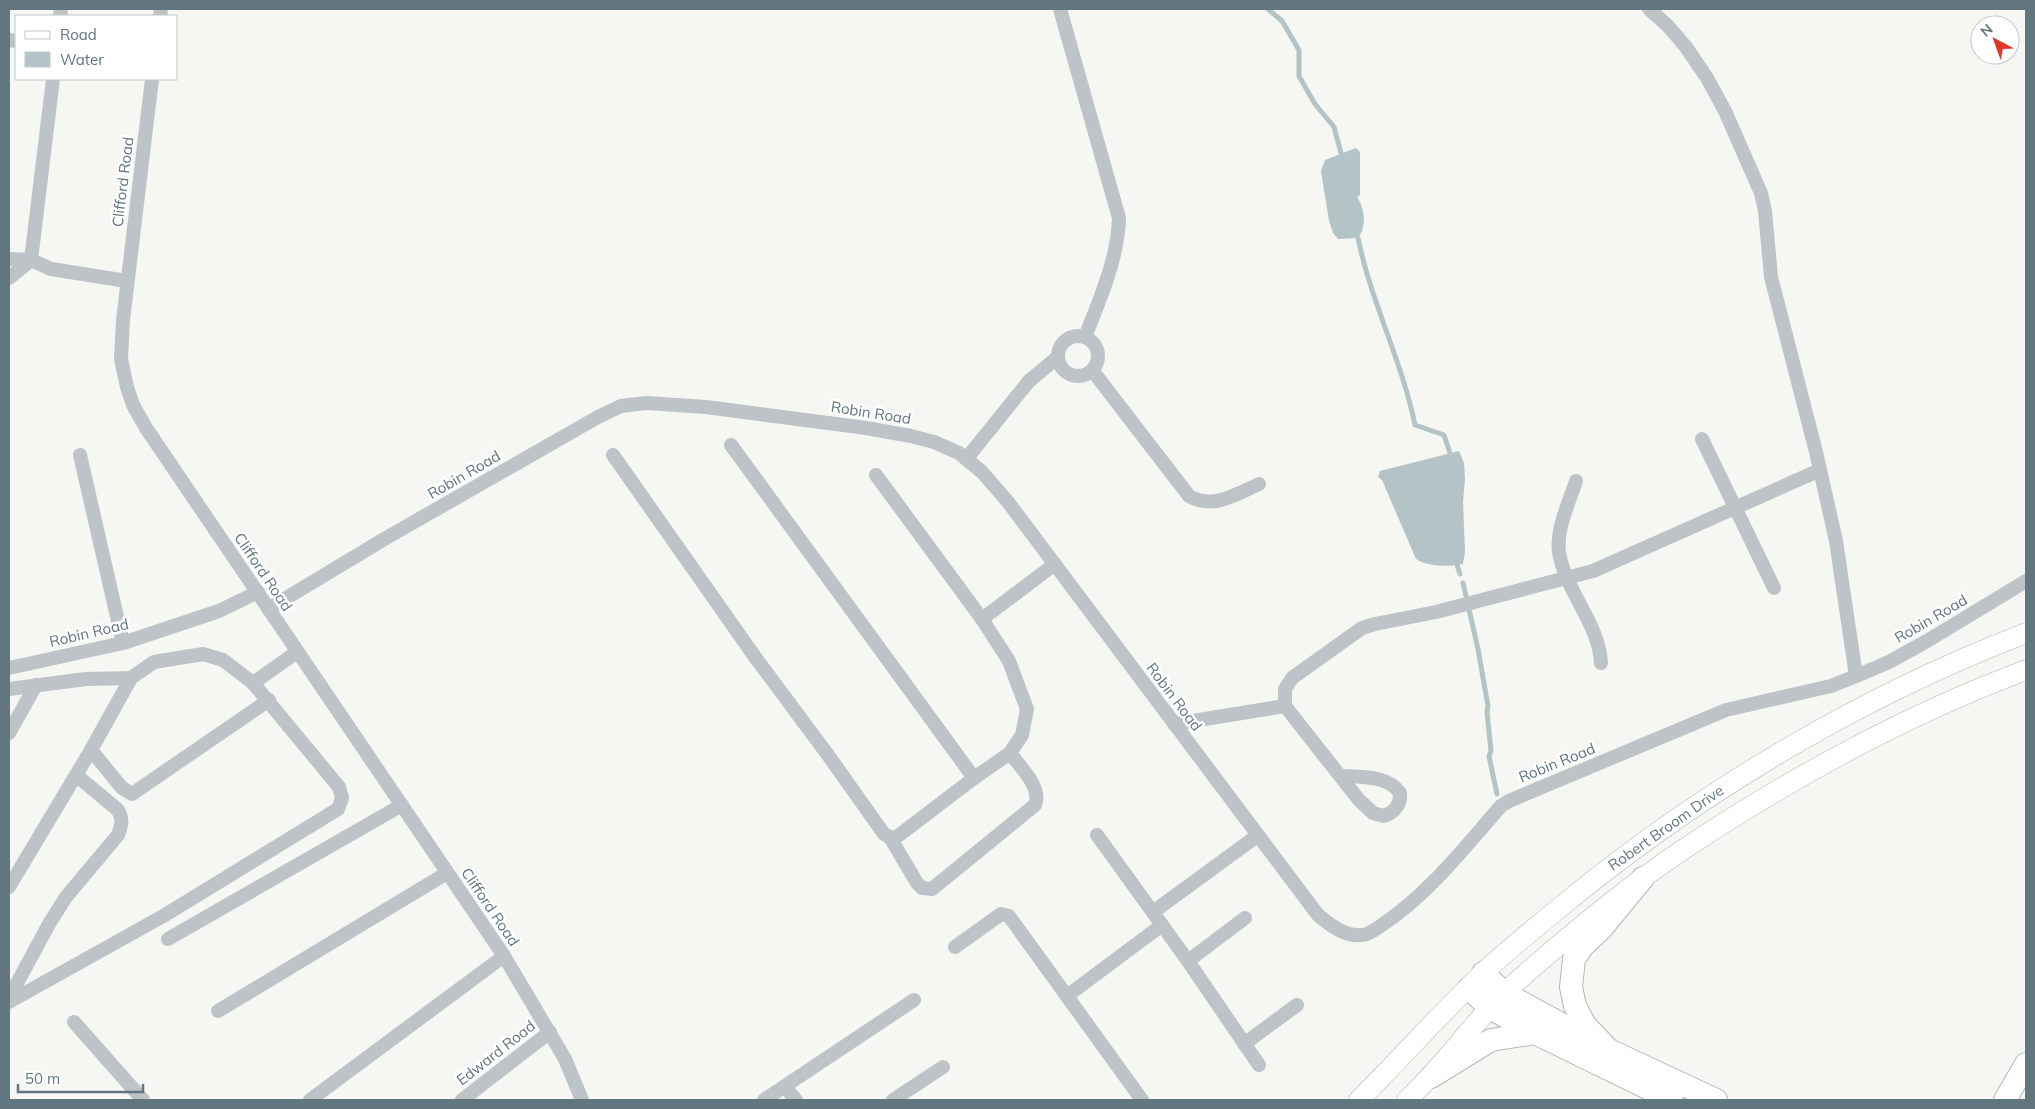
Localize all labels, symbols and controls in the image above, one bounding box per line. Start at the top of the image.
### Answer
legend [15,15,178,80]
north arrow [1970,15,2020,65]
text: N [1977,20,1996,40]
text: Road [60,25,97,44]
text: Water [60,50,104,69]
street label: Clifford Road [108,136,137,228]
street label: Robin Road [830,397,912,428]
street label: Robin Road [424,446,503,503]
street label: Clifford Road [230,529,297,615]
street label: Robin Road [1891,590,1970,647]
street label: Robin Road [47,614,130,651]
street label: Robin Road [1142,659,1206,735]
street label: Robin Road [1516,739,1598,786]
street label: Robert Broom Drive [1604,781,1727,875]
street label: Clifford Road [457,864,524,950]
street label: Edward Road [453,1016,539,1089]
scale bar [18,1062,142,1094]
text: 50 m [25,1069,60,1088]

